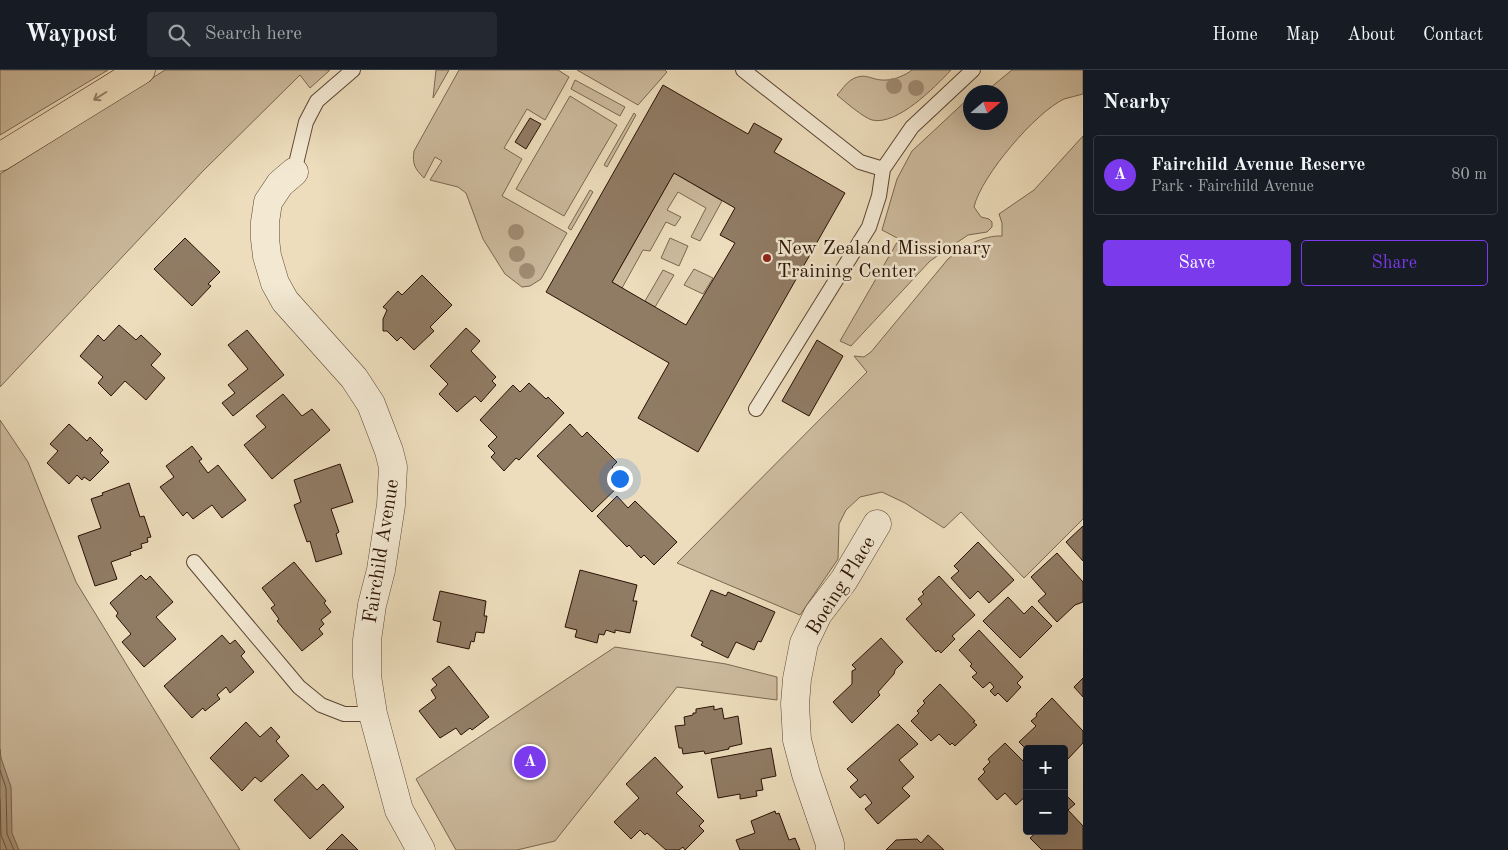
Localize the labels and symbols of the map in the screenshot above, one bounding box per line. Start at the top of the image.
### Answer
north arrow [963,85,1008,130]
one-way arrow [93,91,107,101]
place label: New Zealand Missionary Training Center [777,239,992,282]
marker: New Zealand Missionary Training Center [761,252,773,264]
your location [607,466,633,492]
street label: Fairchild Avenue [361,478,403,625]
street label: Boeing Place [803,533,880,639]
pin: A [514,743,546,781]

